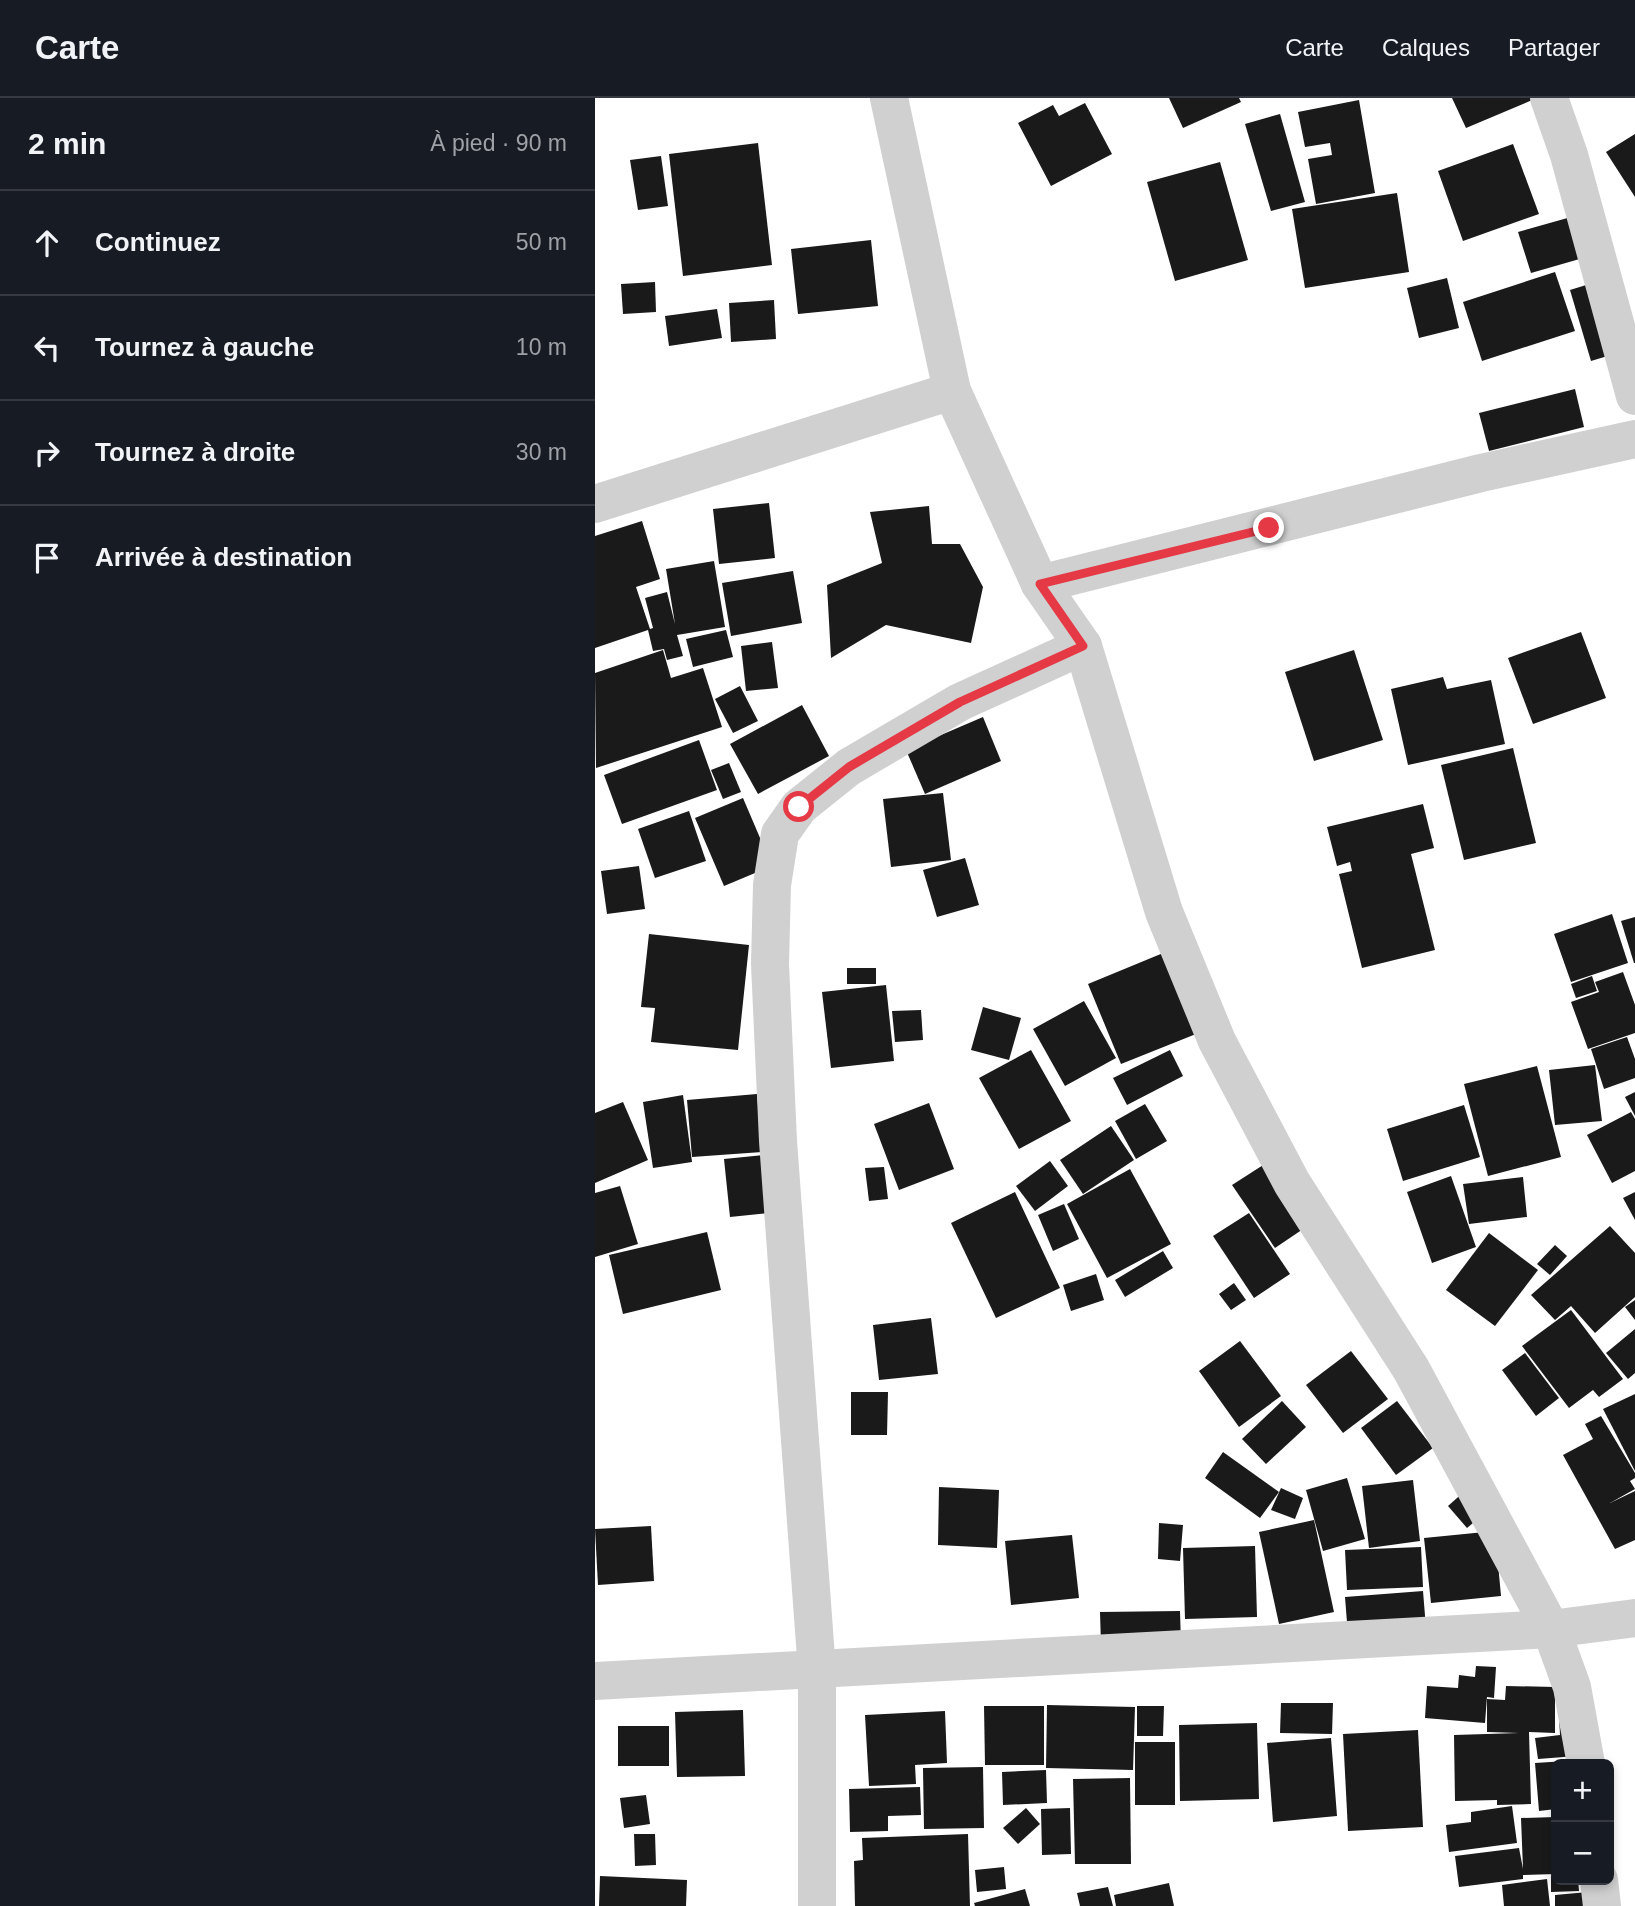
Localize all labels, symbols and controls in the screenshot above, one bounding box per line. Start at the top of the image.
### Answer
text: Carte [35,29,119,66]
text: Carte [1285,34,1344,61]
text: Calques [1382,34,1470,61]
text: Partager [1508,34,1600,61]
text: 2 min [28,127,106,160]
text: À pied · 90 m [430,130,567,156]
icon: ahead [28,224,66,262]
text: Continuez [95,227,221,257]
text: 50 m [516,229,567,255]
icon: left [28,329,66,367]
text: Tournez à gauche [95,332,314,362]
text: 10 m [516,334,567,360]
icon: right [28,434,66,472]
text: Tournez à droite [95,437,295,467]
text: 30 m [516,439,567,465]
route end [1253,512,1284,543]
icon: arrive [28,539,66,577]
text: Arrivée à destination [95,542,352,572]
route start [783,791,814,822]
map controls [1551,1759,1614,1885]
button: + [1551,1759,1614,1822]
button: − [1551,1822,1614,1885]

